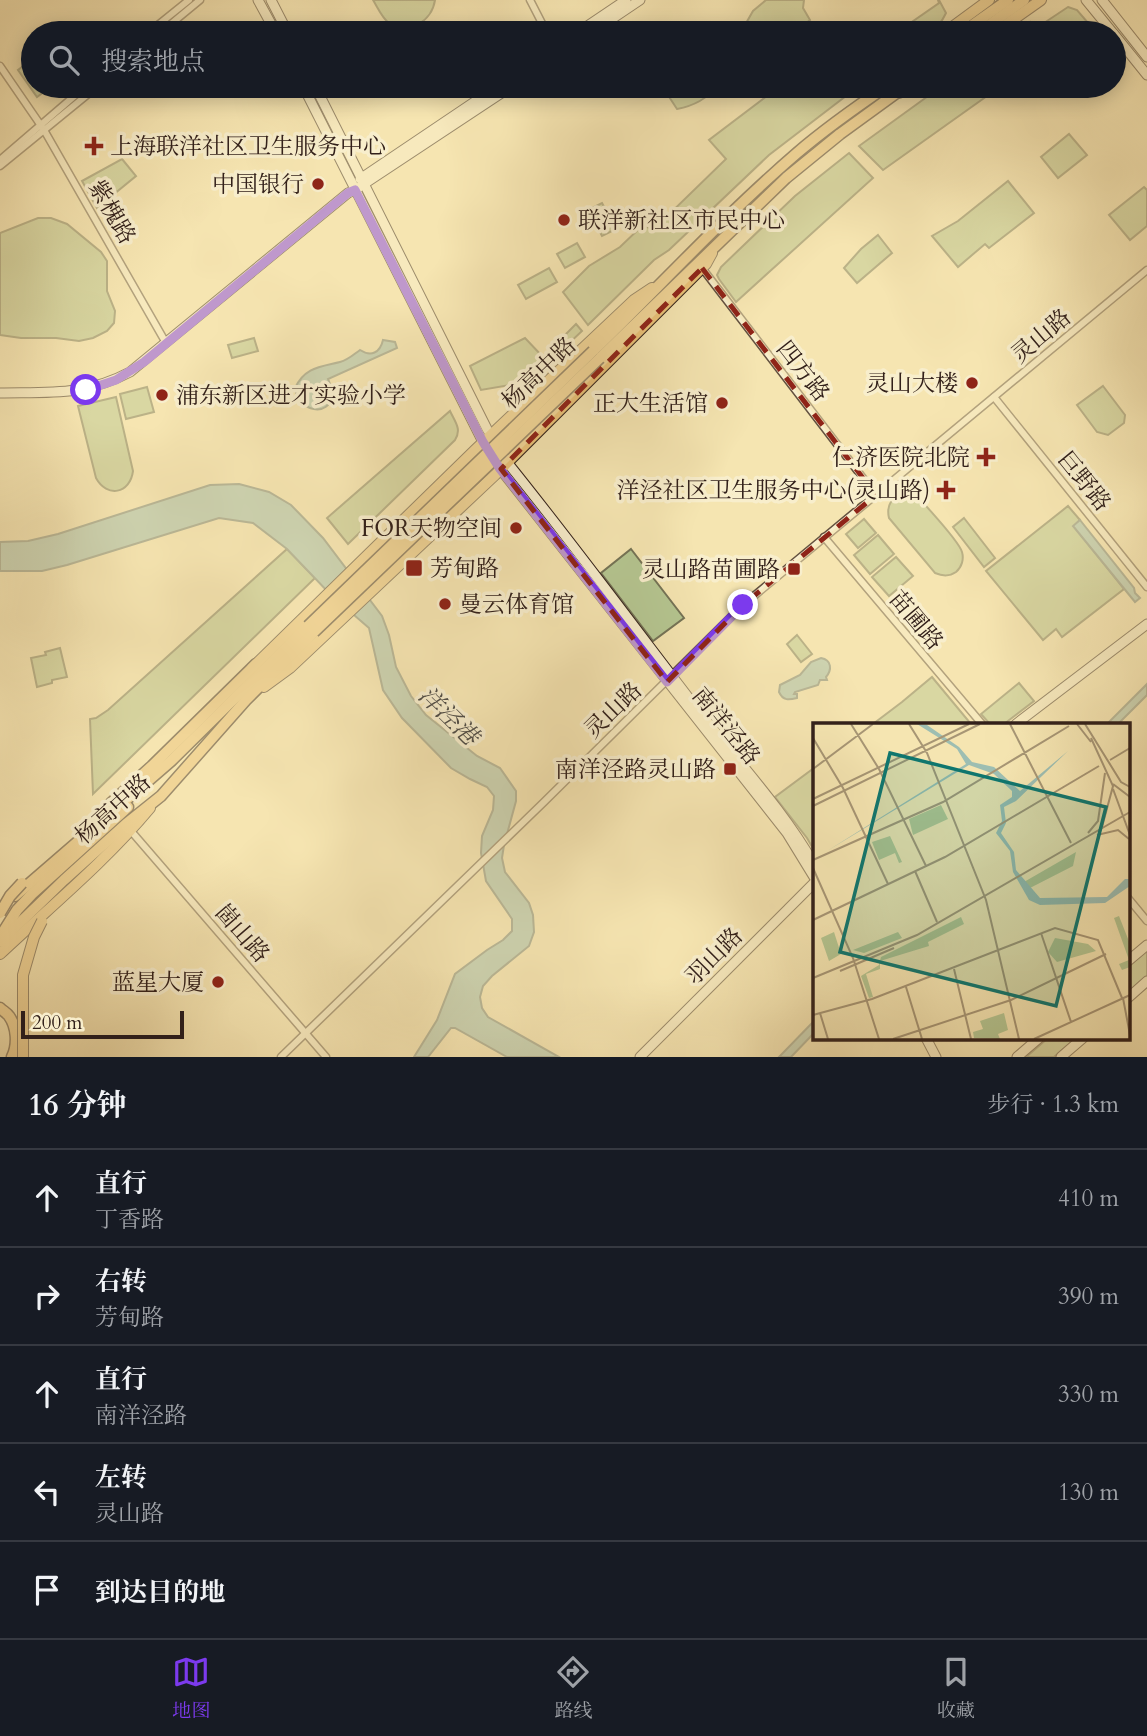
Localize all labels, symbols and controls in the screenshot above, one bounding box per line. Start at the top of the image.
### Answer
search box [21,21,1126,98]
icon: search [45,41,83,79]
text: 搜索地点 [101,44,205,79]
place label: 上海联洋社区卫生服务中心 [110,131,386,162]
marker: 上海联洋社区卫生服务中心 [84,136,104,156]
place label: 中国银行 [212,169,304,200]
street label: 紫槐路 [81,174,143,250]
marker: 中国银行 [310,176,326,192]
place label: 联洋新社区市民中心 [578,205,785,236]
marker: 联洋新社区市民中心 [556,212,572,228]
street label: 灵山路 [1005,302,1077,370]
street label: 杨高中路 [495,330,583,416]
street label: 四方路 [770,334,836,408]
place label: 灵山大楼 [866,368,958,399]
route start [70,374,101,405]
marker: 灵山大楼 [964,375,980,391]
place label: 浦东新区进才实验小学 [176,380,406,411]
marker: 浦东新区进才实验小学 [154,387,170,403]
place label: 正大生活馆 [593,388,708,419]
marker: 正大生活馆 [714,395,730,411]
place label: 仁济医院北院 [832,442,970,473]
street label: 巨野路 [1050,444,1118,518]
marker: 仁济医院北院 [976,447,996,467]
place label: 洋泾社区卫生服务中心(灵山路) [616,475,930,506]
marker: 洋泾社区卫生服务中心(灵山路) [936,480,956,500]
place label: FOR天物空间 [361,513,502,544]
marker: FOR天物空间 [508,520,524,536]
place label: 芳甸路 [430,553,499,584]
place label: 灵山路苗圃路 [642,554,780,585]
marker: 芳甸路 [404,558,424,578]
marker: 灵山路苗圃路 [786,561,802,577]
street label: 苗圃路 [882,584,950,656]
place label: 曼云体育馆 [459,589,574,620]
route end [727,589,758,620]
marker: 曼云体育馆 [437,596,453,612]
street label: 灵山路 [577,675,649,745]
water label: 洋泾港 [411,679,488,755]
street label: 南洋泾路 [685,680,767,772]
inset map [813,723,1130,1040]
place label: 南洋泾路灵山路 [555,754,716,785]
marker: 南洋泾路灵山路 [722,761,738,777]
street label: 杨高中路 [68,767,158,851]
street label: 崮山路 [208,897,276,969]
street label: 羽山路 [679,921,749,991]
place label: 蓝星大厦 [112,967,204,998]
marker: 蓝星大厦 [210,974,226,990]
scale bar [21,1008,184,1040]
text: 200 m [32,1010,82,1036]
text: 16 分钟 [28,1085,127,1126]
text: 步行 · 1.3 km [987,1089,1119,1120]
text: 直行 [95,1166,147,1201]
icon: ahead [28,1179,66,1217]
text: 410 m [1058,1183,1119,1214]
text: 丁香路 [95,1204,164,1235]
text: 右转 [95,1264,147,1299]
icon: right [28,1277,66,1315]
text: 390 m [1058,1281,1119,1312]
text: 芳甸路 [95,1302,164,1333]
text: 直行 [95,1362,147,1397]
icon: ahead [28,1375,66,1413]
text: 330 m [1058,1379,1119,1410]
text: 南洋泾路 [95,1400,187,1431]
text: 左转 [95,1460,147,1495]
icon: left [28,1473,66,1511]
text: 130 m [1058,1477,1119,1508]
text: 灵山路 [95,1498,164,1529]
icon: arrive [28,1571,66,1609]
text: 到达目的地 [95,1575,225,1610]
tab: 地图 [172,1653,210,1724]
tab: 路线 [554,1653,593,1724]
tab: 收藏 [937,1653,975,1724]

